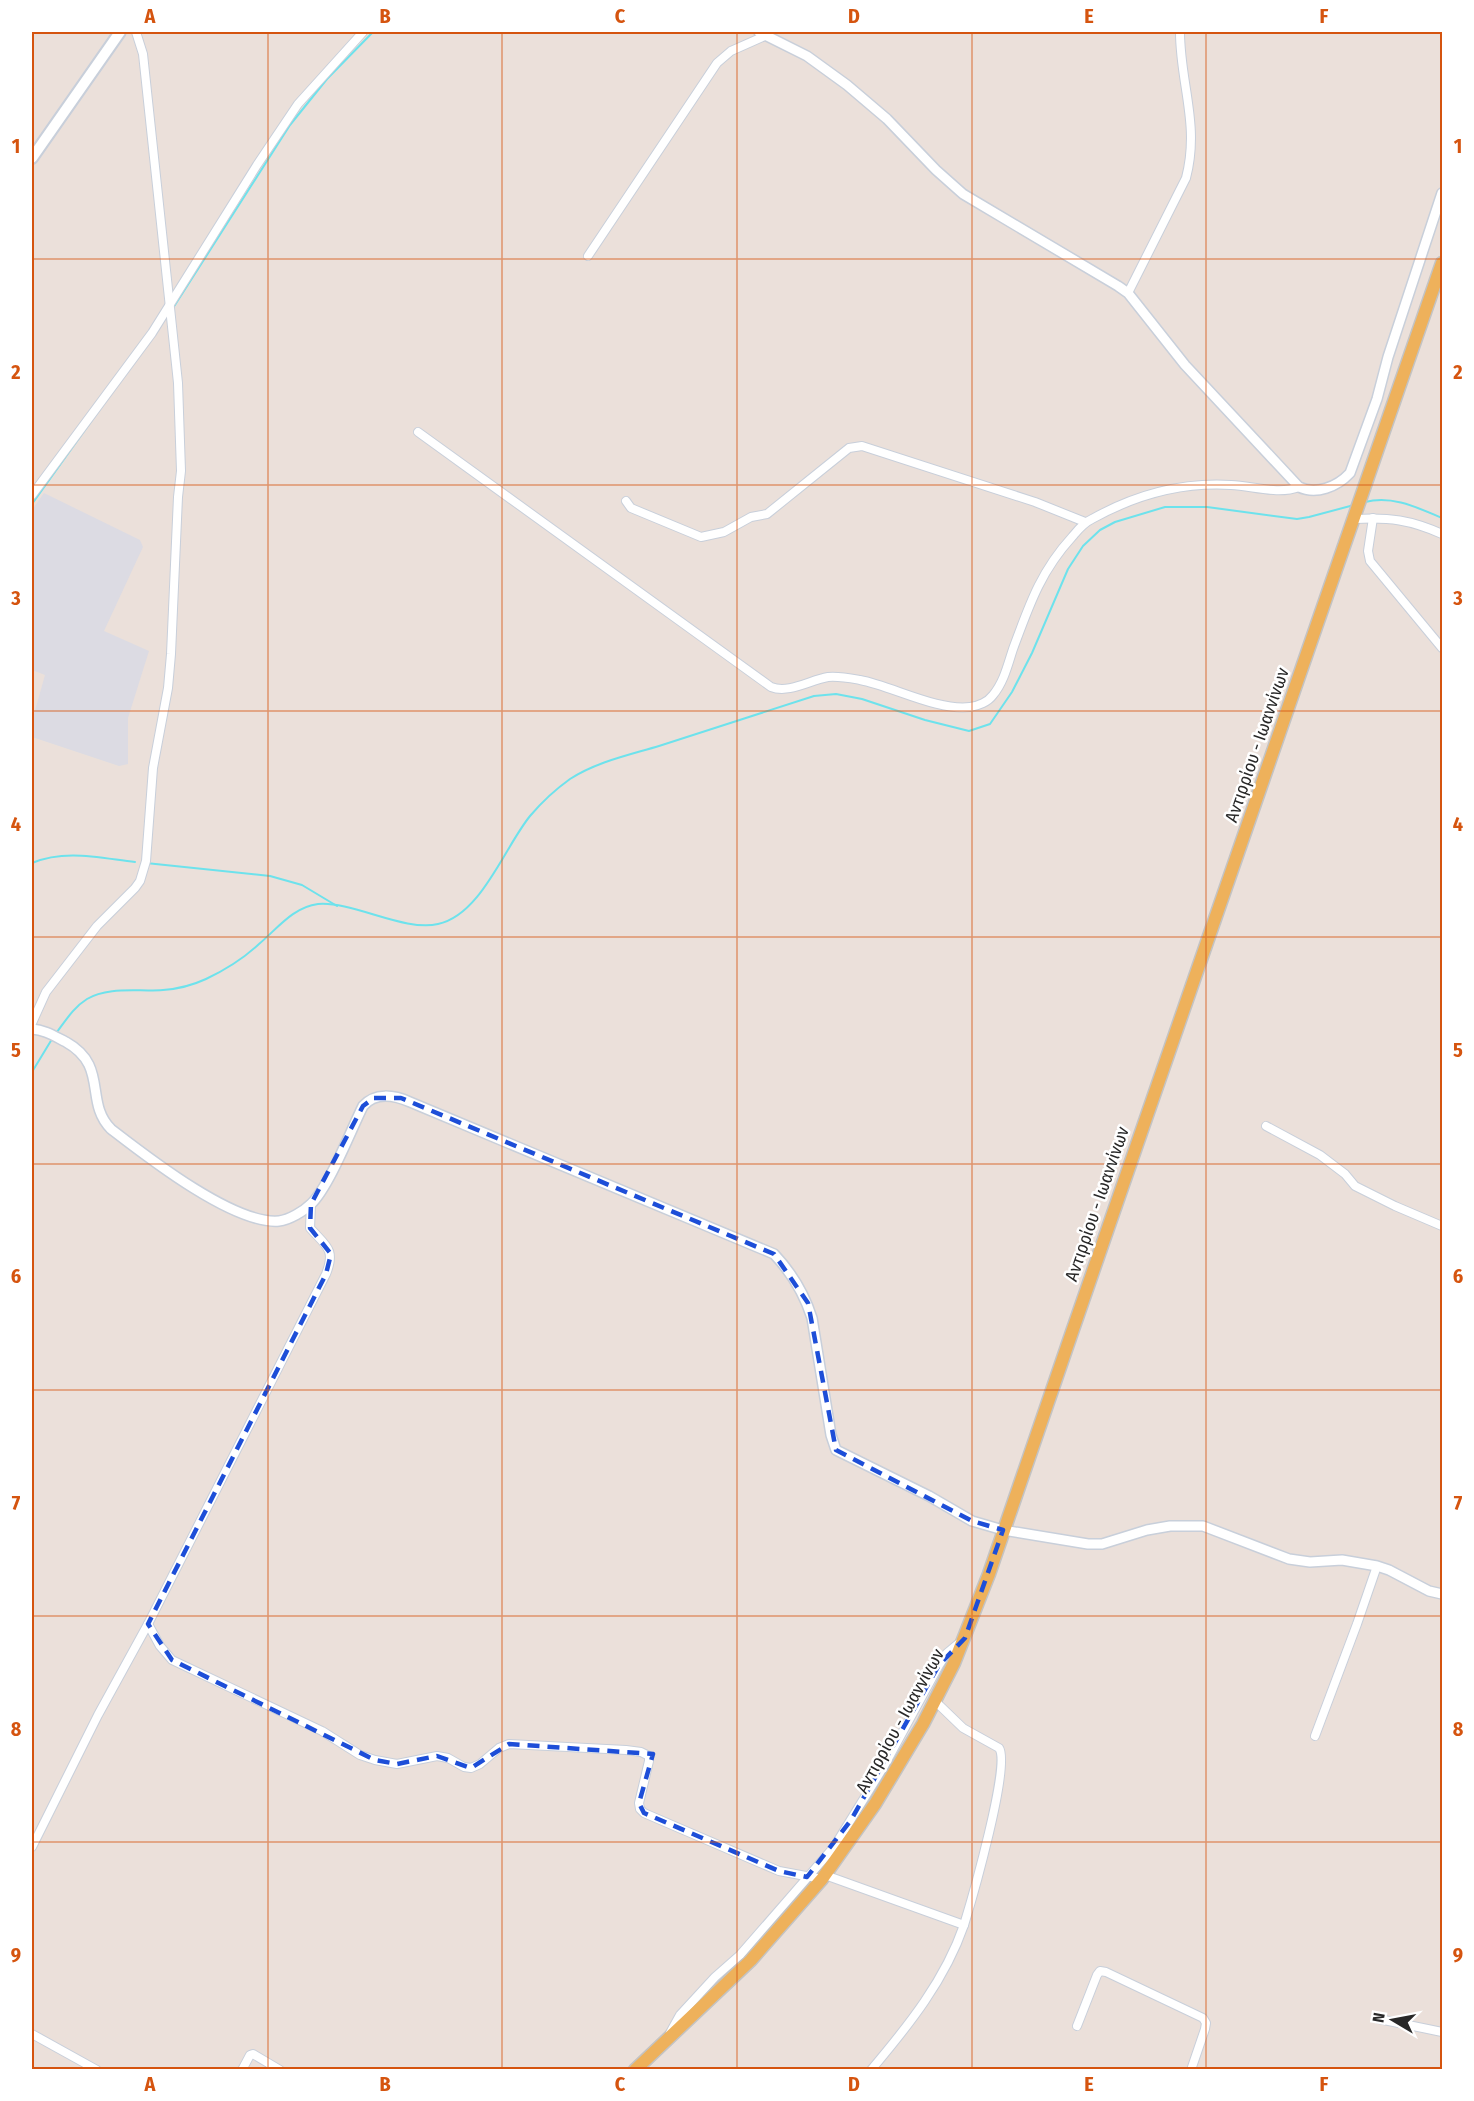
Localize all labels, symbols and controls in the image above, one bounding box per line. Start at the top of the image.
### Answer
text: A [144,4,157,28]
text: B [379,4,391,28]
text: C [615,4,626,28]
text: D [848,4,860,28]
text: E [1084,4,1094,28]
text: F [1320,4,1329,28]
text: 1 [12,134,20,158]
text: 1 [1454,134,1462,158]
text: 2 [10,360,21,384]
text: 2 [1452,360,1463,384]
text: 3 [10,586,21,610]
text: 3 [1452,586,1463,610]
street label: Αντιρρίου - Ιωαννίνων [1220,665,1294,825]
text: 4 [11,812,21,836]
text: 4 [1453,812,1463,836]
text: 5 [11,1038,21,1062]
text: 5 [1453,1038,1463,1062]
street label: Αντιρρίου - Ιωαννίνων [1060,1124,1134,1284]
text: 6 [11,1264,21,1288]
text: 6 [1453,1264,1463,1288]
text: 7 [12,1491,21,1515]
text: 7 [1454,1491,1463,1515]
street label: Αντιρρίου - Ιωαννίνων [851,1645,949,1797]
text: 8 [11,1717,22,1741]
text: 8 [1453,1717,1464,1741]
text: 9 [11,1943,21,1967]
text: 9 [1453,1943,1463,1967]
north arrow [1363,1990,1423,2050]
text: N [1369,2011,1389,2024]
text: A [144,2072,157,2096]
text: B [379,2072,391,2096]
text: C [615,2072,626,2096]
text: D [848,2072,860,2096]
text: E [1084,2072,1094,2096]
text: F [1320,2072,1329,2096]

